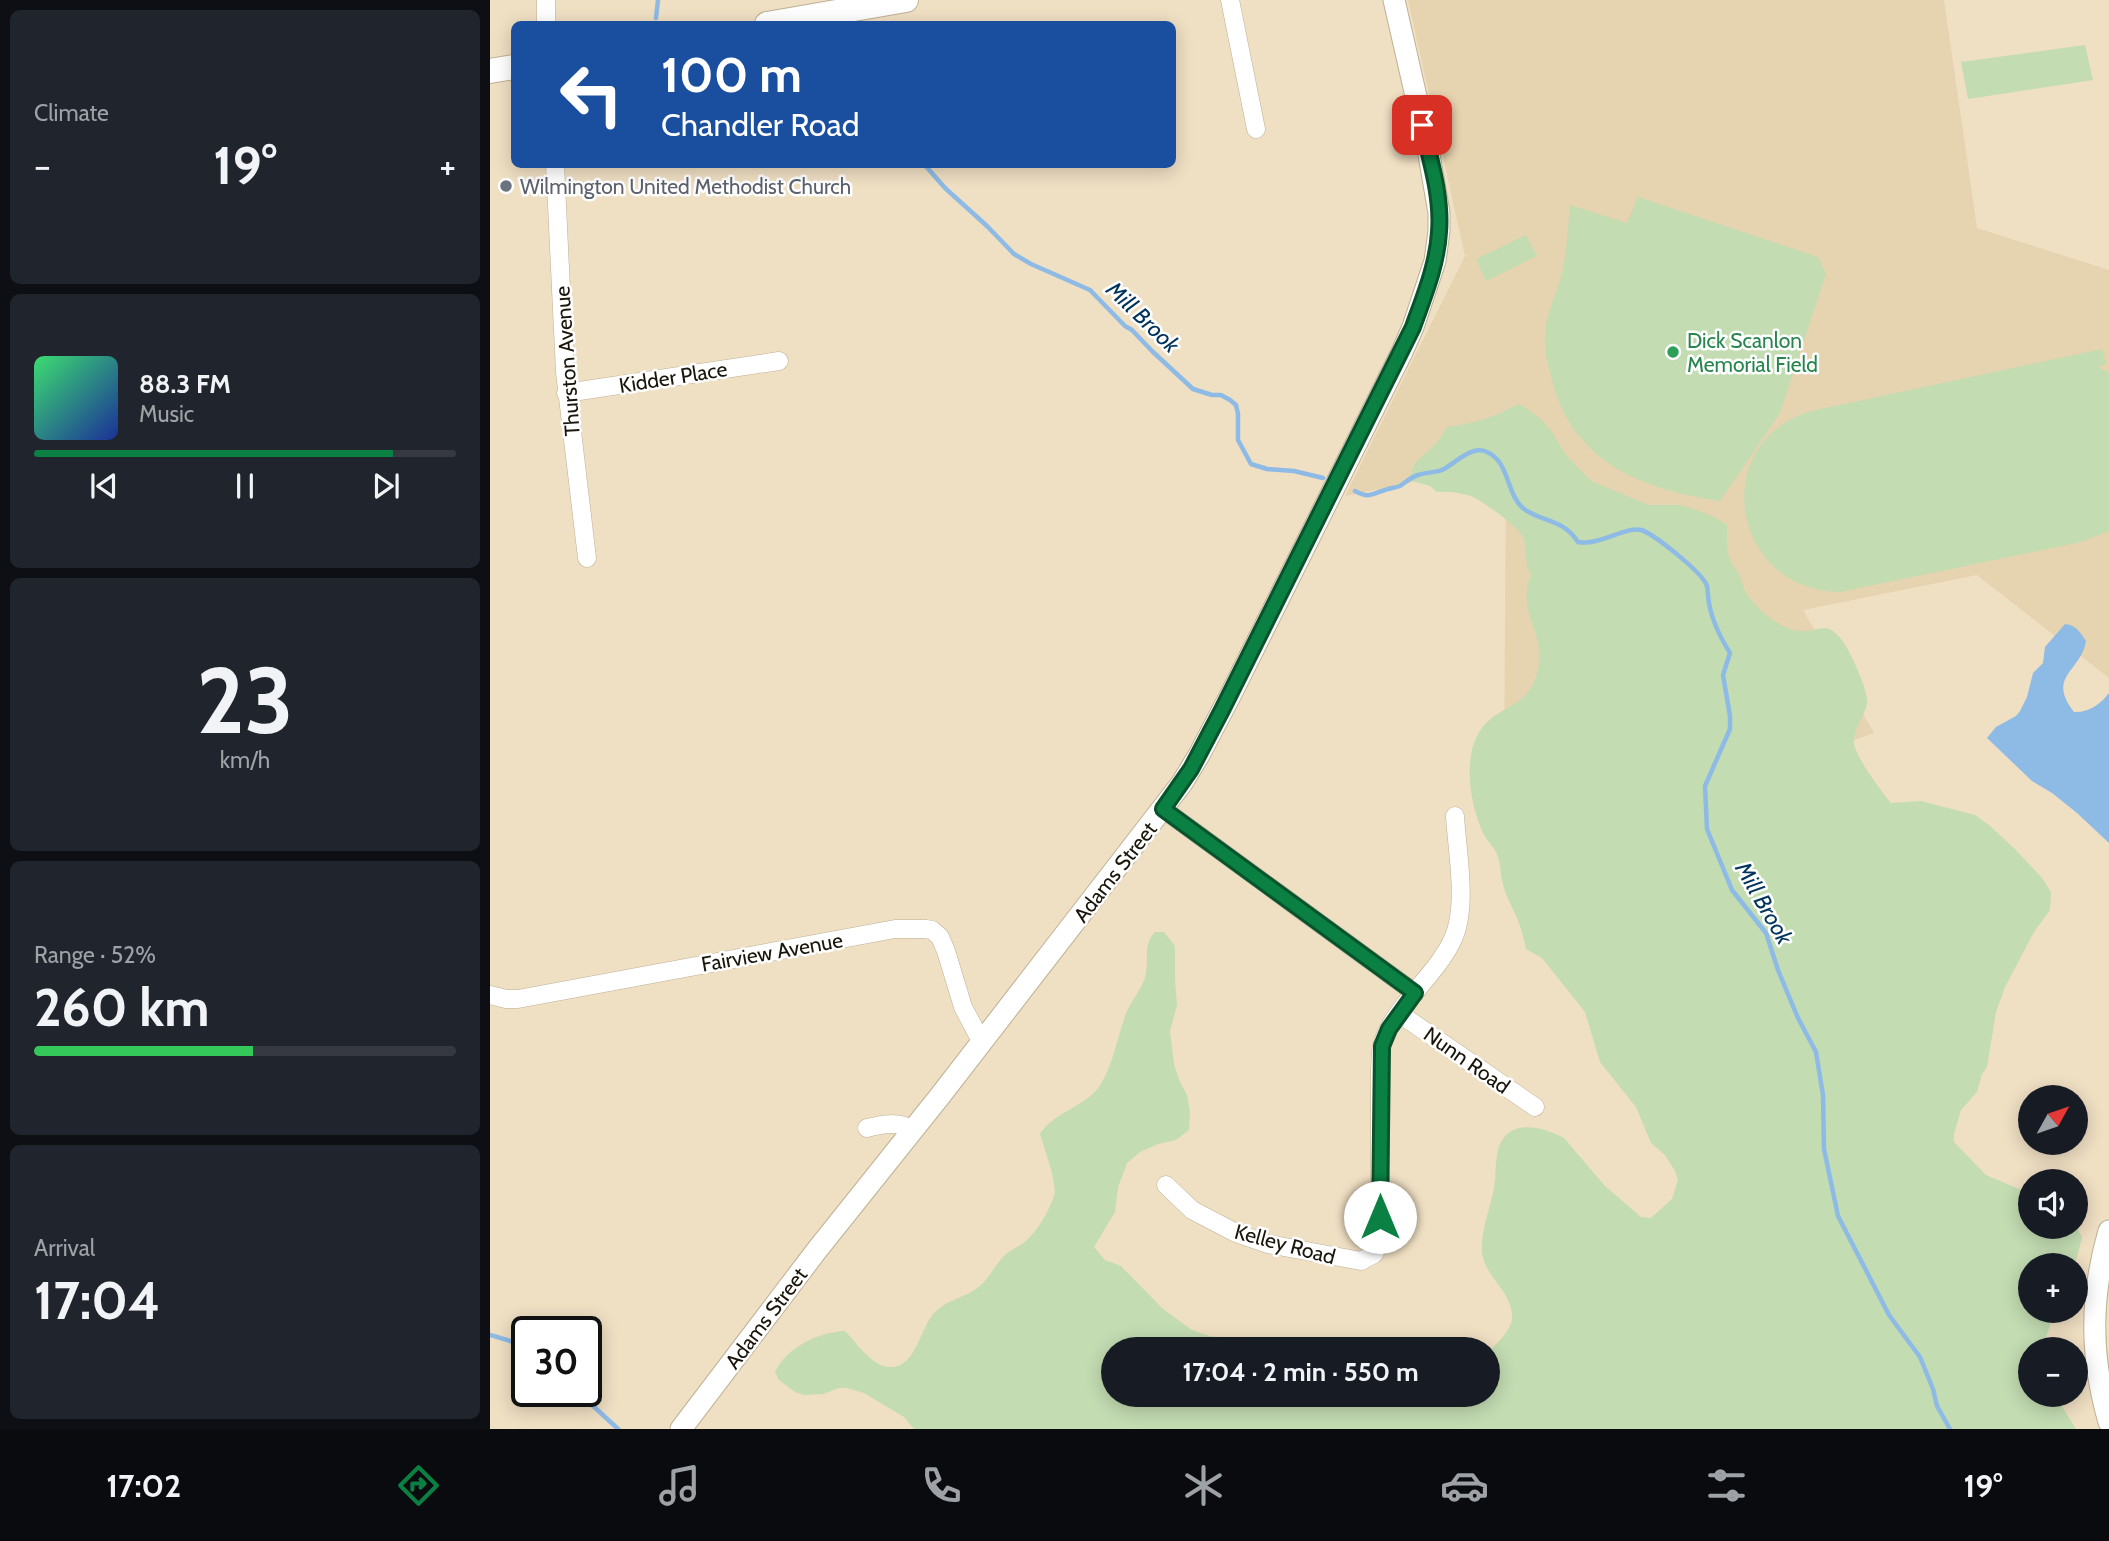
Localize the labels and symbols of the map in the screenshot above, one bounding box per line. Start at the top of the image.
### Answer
pin [1392,95,1452,155]
place label: Wilmington United Methodist Church [520,174,851,199]
marker: Wilmington United Methodist Church [498,178,514,194]
water label: Mill Brook [1100,275,1186,359]
street label: Thurston Avenue [549,285,585,437]
place label: Dick Scanlon Memorial Field [1687,328,1818,377]
marker: Dick Scanlon Memorial Field [1665,344,1681,360]
street label: Kidder Place [617,356,729,398]
street label: Adams Street [1068,817,1162,927]
water label: Mill Brook [1729,856,1799,950]
street label: Fairview Avenue [699,927,845,977]
street label: Nunn Road [1419,1021,1515,1099]
north arrow [2018,1085,2088,1155]
position arrow [1343,1180,1417,1254]
street label: Kelley Road [1232,1219,1338,1269]
street label: Adams Street [720,1262,812,1374]
speed limit sign: 30 [511,1316,602,1407]

